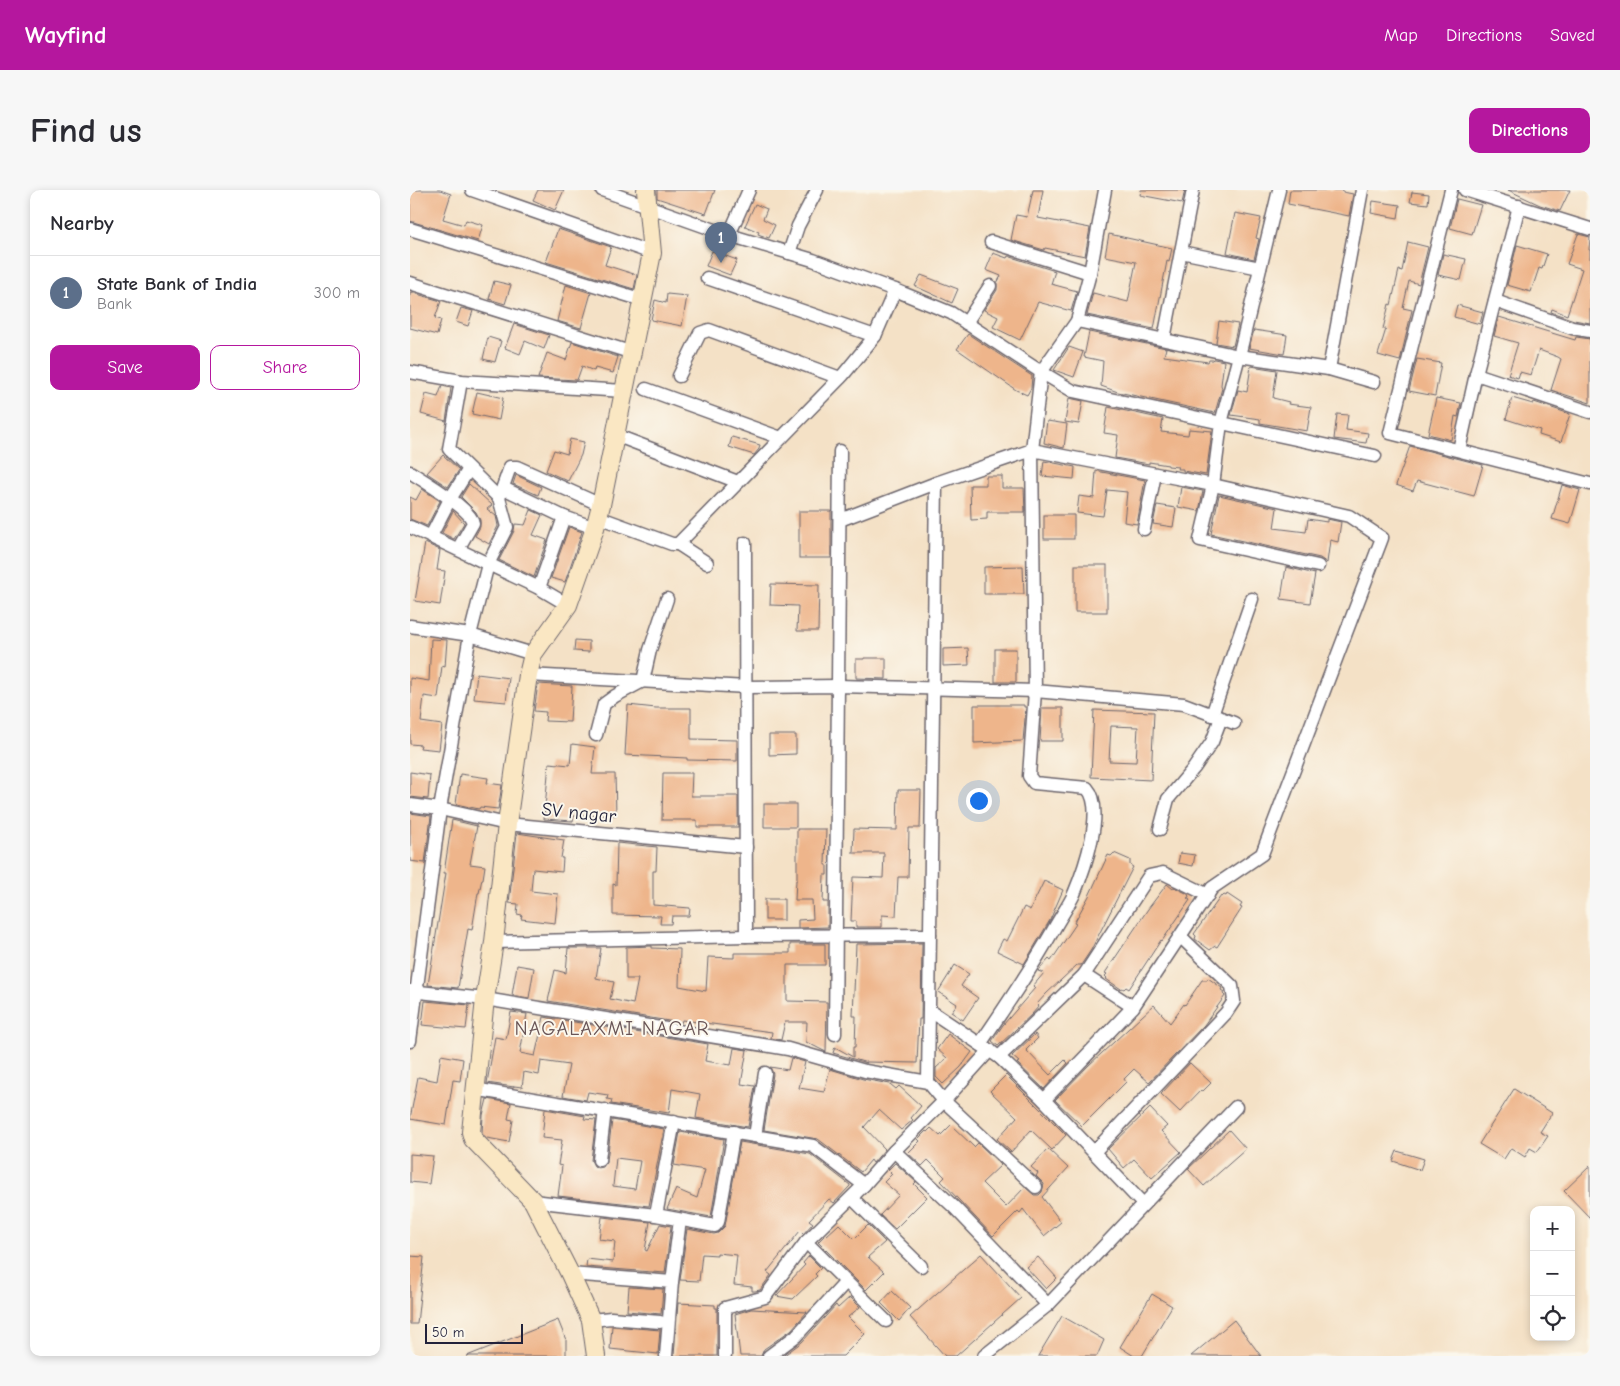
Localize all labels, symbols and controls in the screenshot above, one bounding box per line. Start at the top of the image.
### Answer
text: Wayfind [25,21,106,49]
text: Map [1384,25,1418,46]
text: Directions [1446,25,1522,46]
text: Saved [1550,25,1595,46]
button: Directions [1469,108,1590,153]
text: Find us [30,110,142,151]
text: Nearby [50,211,114,235]
pin: 1 [705,222,737,263]
text: State Bank of India [97,273,257,295]
text: 1 [63,284,69,302]
text: 300 m [314,284,360,302]
text: Bank [97,295,132,313]
button: Save [50,345,200,390]
button: Share [210,345,360,390]
your location [966,788,992,814]
street label: SV nagar [541,798,618,828]
district label: NAGALAXMI NAGAR [515,1017,709,1040]
map controls [1530,1206,1575,1341]
button: + [1530,1206,1575,1251]
button: − [1530,1251,1575,1296]
button: locate [1530,1296,1575,1341]
scale bar [425,1321,522,1344]
text: 50 m [432,1324,464,1341]

